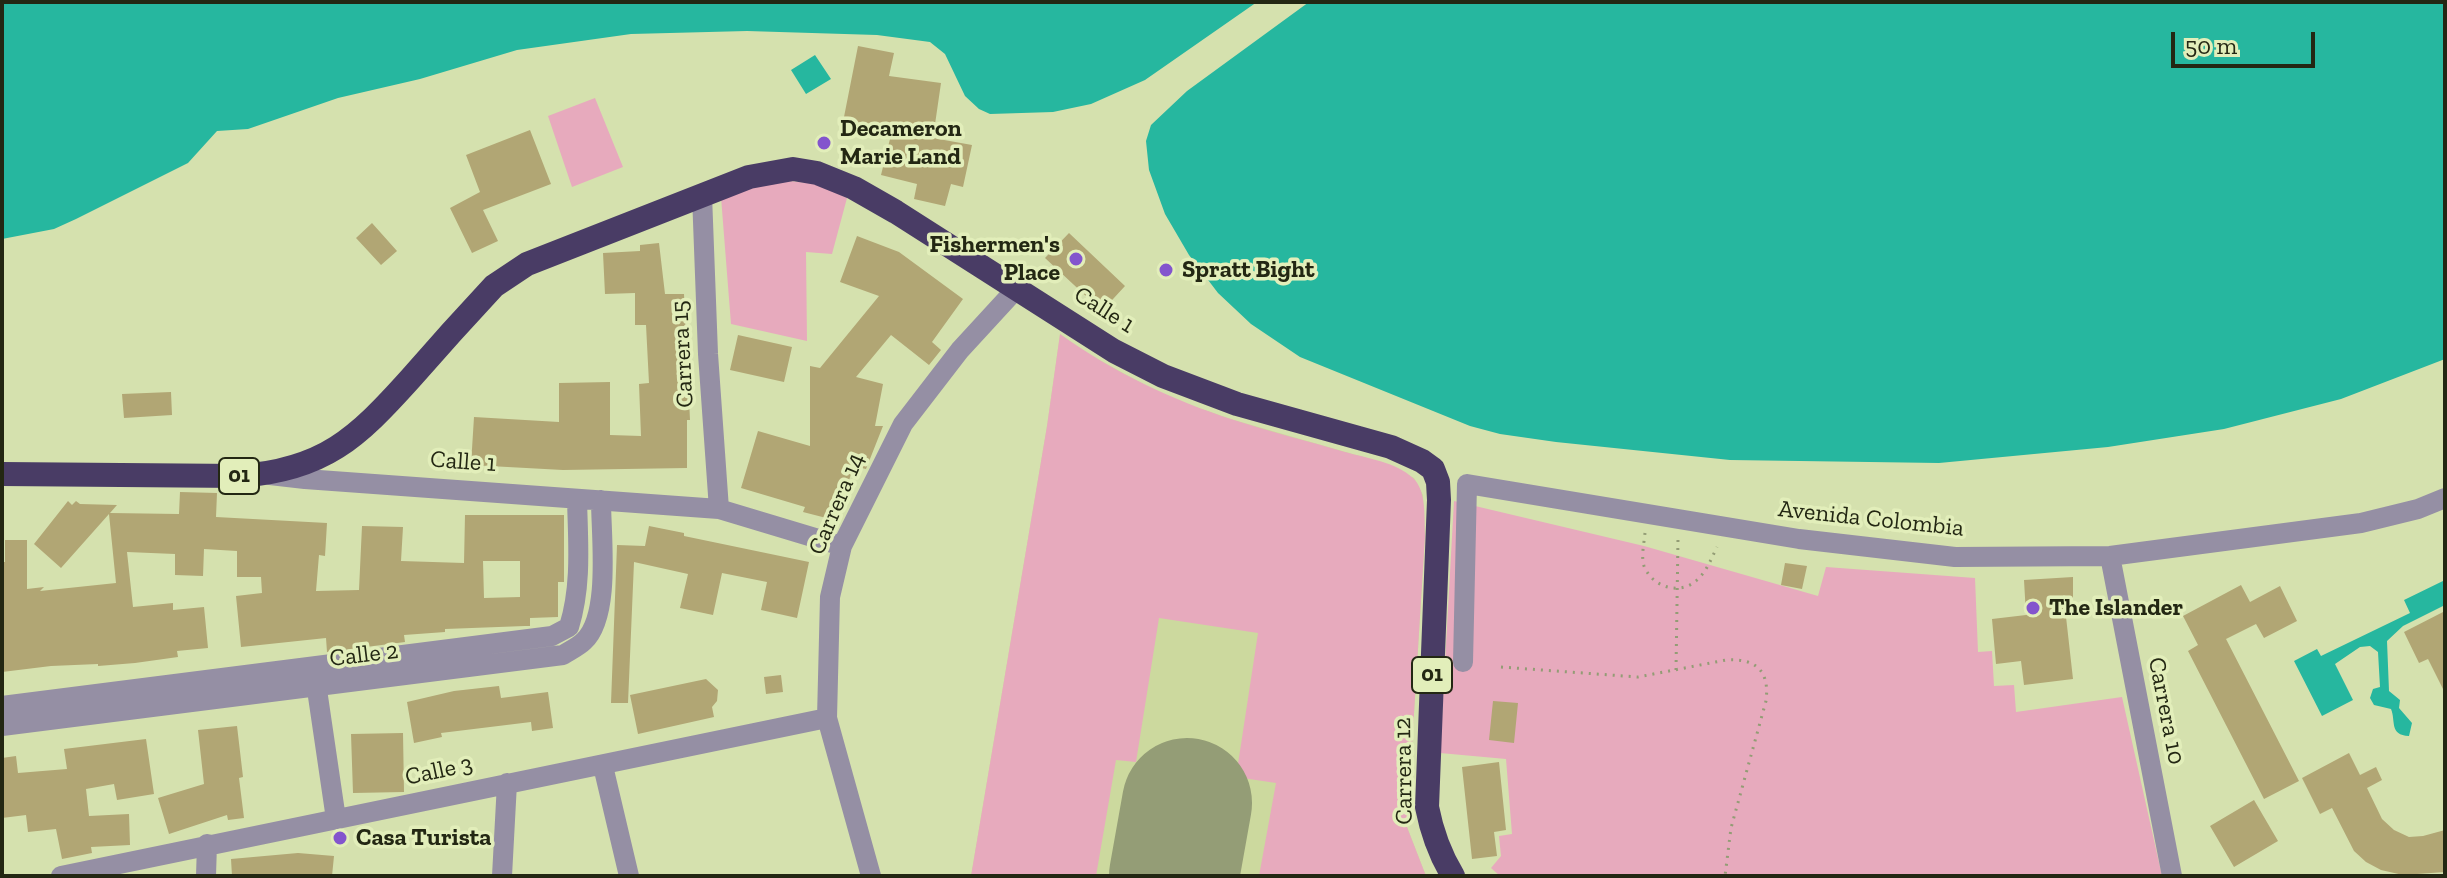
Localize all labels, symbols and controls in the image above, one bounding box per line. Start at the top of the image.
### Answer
scale bar [2175,16,2319,66]
text: 50 m [2185,31,2237,60]
place label: Decameron Marie Land [840,115,962,171]
marker: Decameron Marie Land [815,134,833,152]
place label: Fishermen's Place [930,231,1060,287]
marker: Fishermen's Place [1067,250,1085,268]
place label: Spratt Bight [1182,256,1315,284]
marker: Spratt Bight [1157,261,1175,279]
street label: Calle 1 [1068,280,1140,340]
street label: Carrera 15 [666,300,700,408]
street label: Calle 1 [429,445,497,479]
street label: Carrera 14 [803,449,871,559]
road number: 01 [219,458,259,494]
street label: Avenida Colombia [1777,495,1965,543]
place label: The Islander [2049,594,2183,622]
marker: The Islander [2024,599,2042,617]
street label: Calle 2 [328,637,400,673]
street label: Carrera 10 [2141,655,2191,767]
road number: 01 [1412,657,1452,693]
street label: Carrera 12 [1389,717,1419,825]
street label: Calle 3 [403,750,475,792]
place label: Casa Turista [356,824,491,852]
marker: Casa Turista [331,829,349,847]

